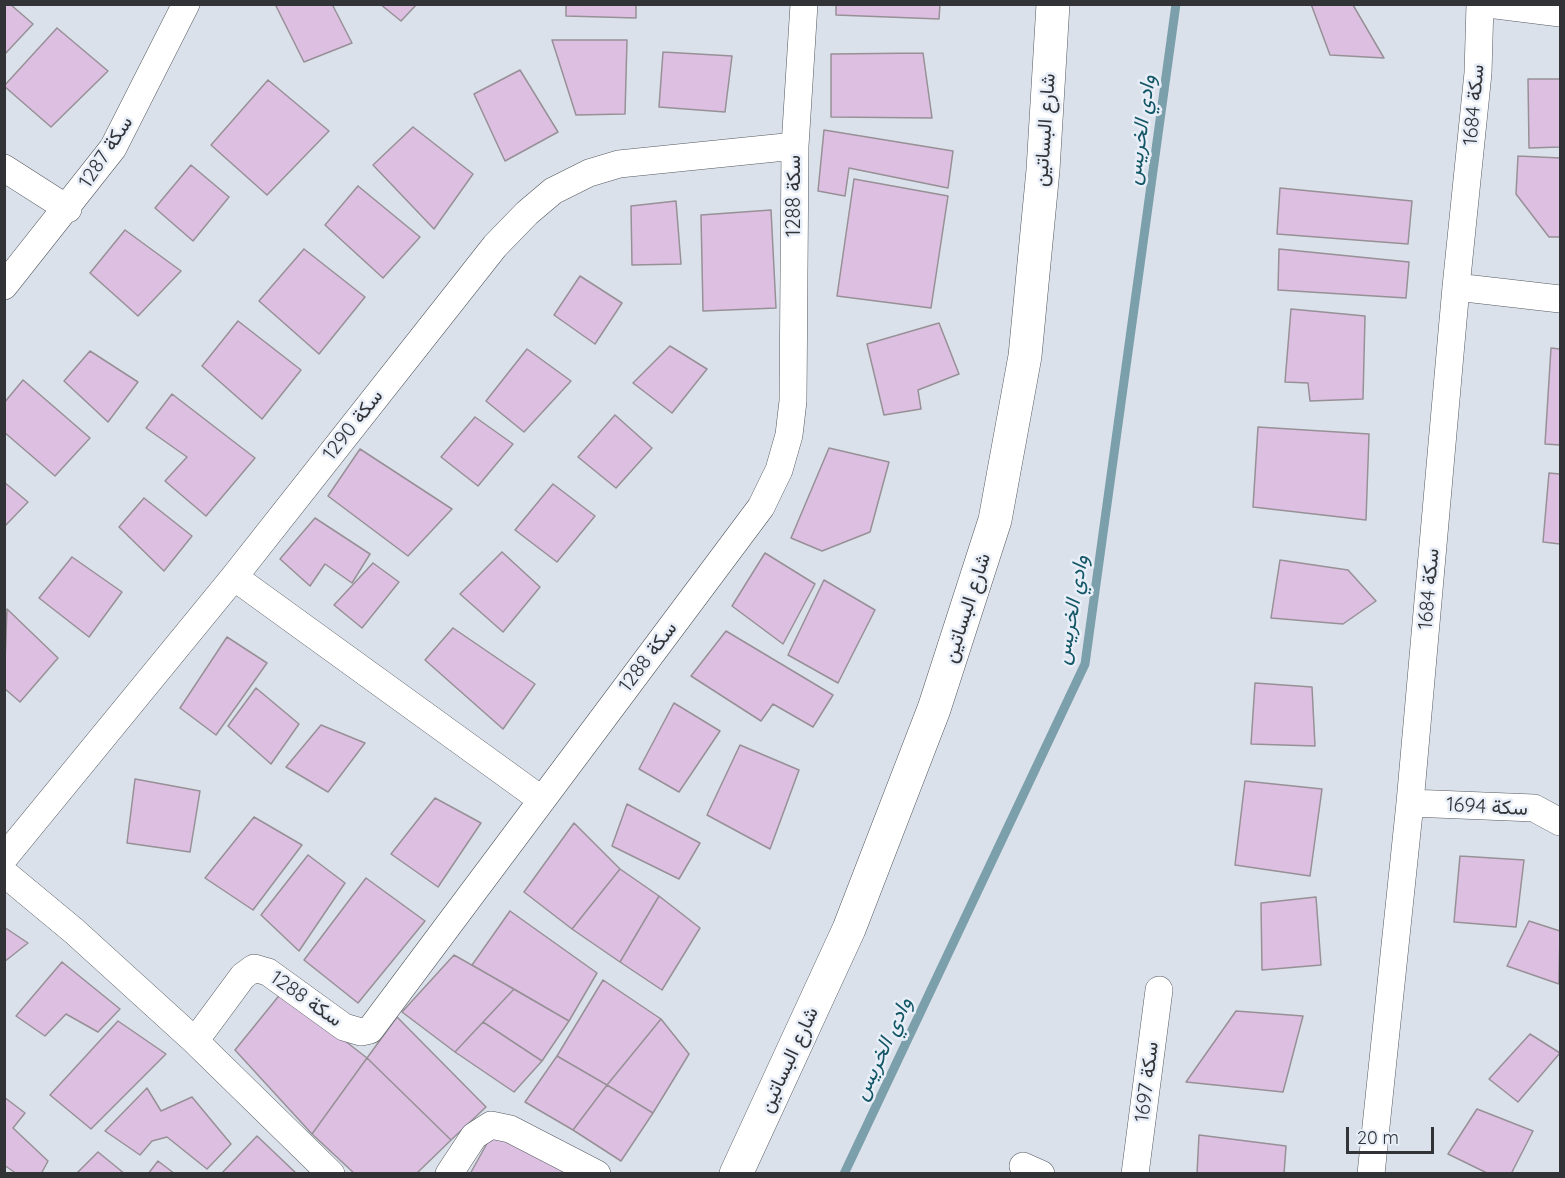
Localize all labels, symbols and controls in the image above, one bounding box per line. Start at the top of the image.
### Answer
street label: سكة 1684 [1459,63,1489,147]
street label: شارع البساتين [1029,72,1061,188]
water label: وادي الخريس [1121,73,1161,187]
street label: سكة 1287 [74,112,138,192]
street label: سكة 1288 [782,155,806,237]
street label: سكة 1290 [318,385,388,465]
street label: سكة 1684 [1414,547,1444,631]
street label: شارع البساتين [938,550,996,666]
water label: وادي الخريس [1050,553,1094,667]
street label: سكة 1288 [614,617,682,697]
street label: سكة 1694 [1446,793,1528,821]
street label: سكة 1288 [266,966,346,1032]
water label: وادي الخريس [848,994,918,1104]
street label: شارع البساتين [754,1003,824,1117]
street label: سكة 1697 [1130,1040,1164,1124]
scale bar [1349,1115,1438,1153]
text: 20 m [1357,1126,1399,1149]

